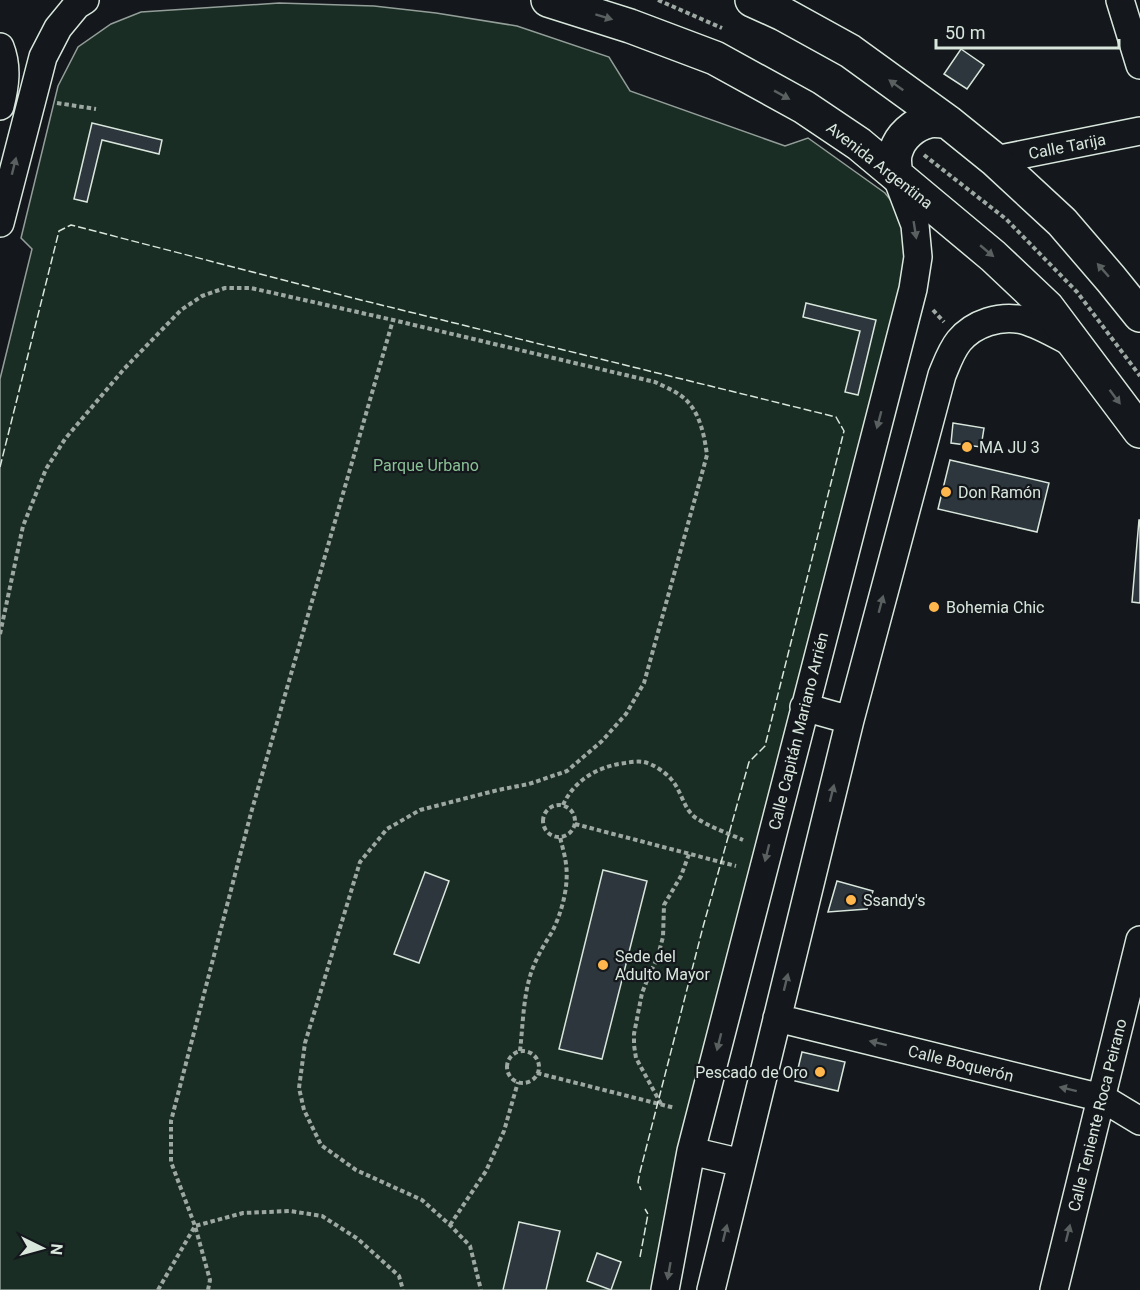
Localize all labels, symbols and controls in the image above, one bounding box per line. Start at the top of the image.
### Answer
scale bar [936,12,1119,50]
one-way arrow [595,13,613,22]
text: 50 m [945,22,985,43]
one-way arrow [888,79,904,91]
one-way arrow [774,90,791,100]
street label: Avenida Argentina [823,118,936,213]
street label: Calle Tarija [1027,130,1107,163]
one-way arrow [10,157,20,176]
one-way arrow [910,221,919,240]
one-way arrow [979,244,995,257]
one-way arrow [1097,263,1110,278]
one-way arrow [1108,389,1121,405]
one-way arrow [873,411,883,429]
place label: MA JU 3 [979,438,1040,457]
marker: MA JU 3 [960,440,974,454]
park label: Parque Urbano [373,456,479,475]
place label: Don Ramón [958,483,1041,502]
marker: Don Ramón [939,485,953,499]
one-way arrow [877,595,886,613]
place label: Bohemia Chic [946,598,1044,617]
marker: Bohemia Chic [927,600,941,614]
street label: Calle Capitán Mariano Arrién [765,630,832,832]
one-way arrow [827,784,837,802]
one-way arrow [762,844,772,862]
place label: Ssandy's [863,891,925,910]
marker: Ssandy's [844,893,858,907]
place label: Sede del Adulto Mayor [615,947,710,984]
marker: Sede del Adulto Mayor [596,958,610,972]
one-way arrow [781,973,791,992]
street label: Calle Teniente Roca Peirano [1064,1017,1131,1214]
one-way arrow [714,1033,724,1051]
one-way arrow [869,1038,888,1048]
street label: Calle Boquerón [906,1041,1016,1086]
place label: Pescado de Oro [695,1063,808,1082]
marker: Pescado de Oro [813,1065,827,1079]
one-way arrow [1059,1084,1077,1094]
north arrow [12,1218,72,1278]
one-way arrow [720,1224,730,1242]
one-way arrow [1064,1224,1074,1242]
text: N [46,1243,66,1256]
one-way arrow [664,1261,673,1280]

